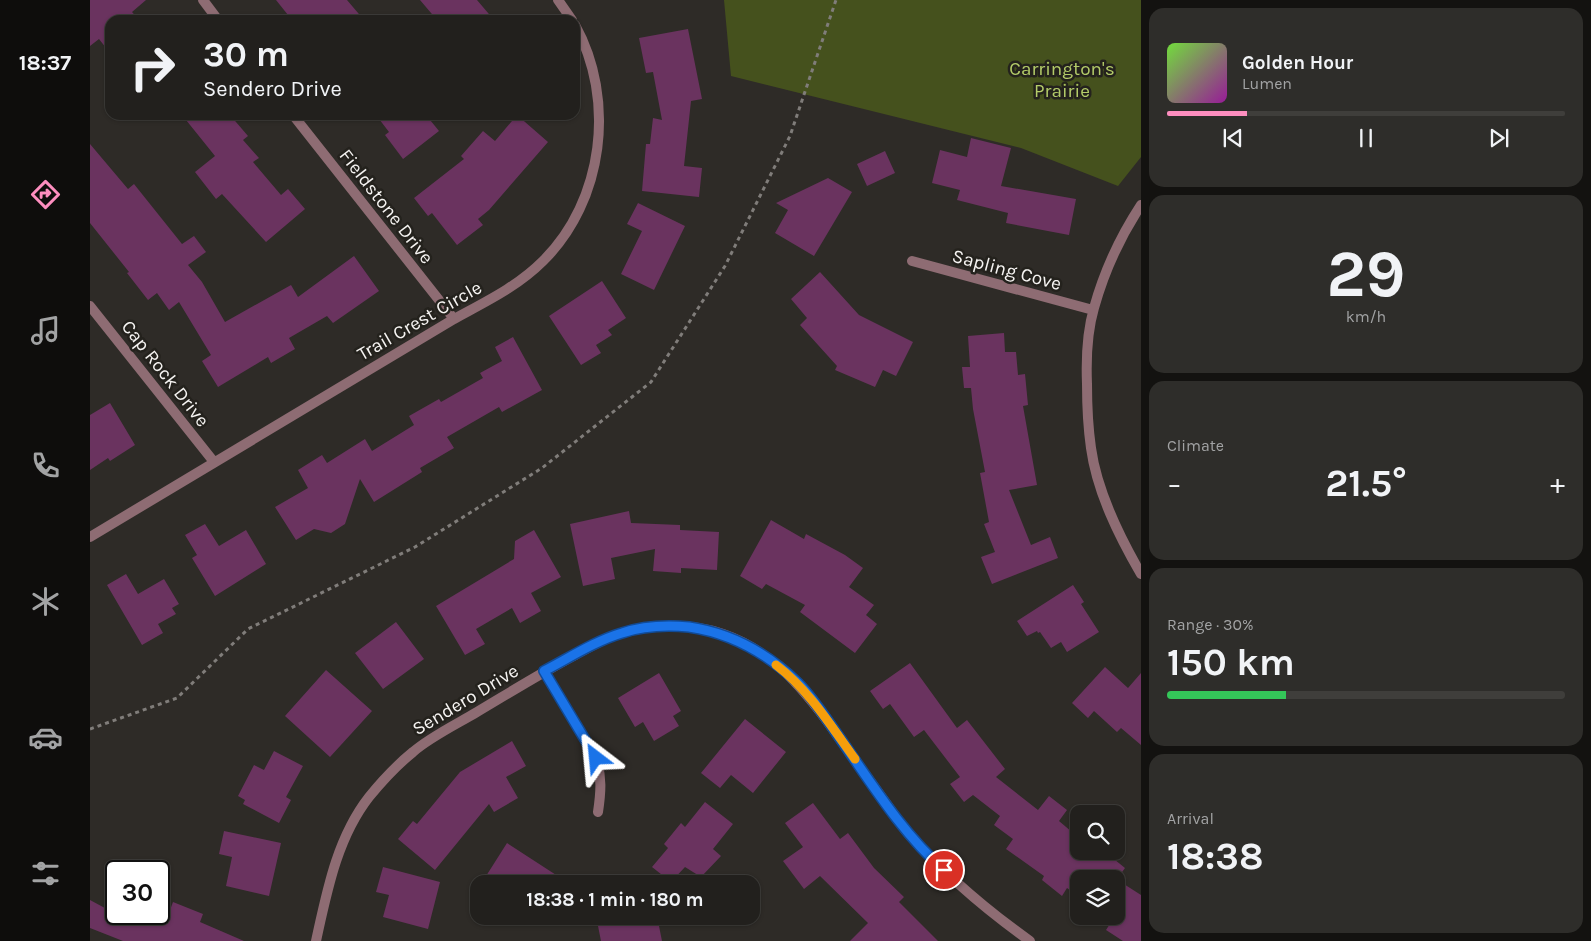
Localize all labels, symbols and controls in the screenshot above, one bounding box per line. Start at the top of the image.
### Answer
text: 30 m [203,34,289,75]
icon: right [120,35,185,100]
text: 18:37 [19,50,71,76]
text: Golden Hour [1242,52,1353,74]
park label: Carrington's Prairie [1009,58,1115,102]
text: Lumen [1242,74,1292,93]
text: Sendero Drive [203,76,342,102]
icon: previous [1219,124,1247,152]
icon: pause [1352,124,1380,152]
icon: next [1485,124,1513,152]
street label: Fieldstone Drive [335,145,438,268]
icon: directions [28,177,63,212]
text: 29 [1327,236,1405,312]
street label: Sapling Cove [950,245,1064,295]
street label: Trail Crest Circle [353,276,486,365]
text: km/h [1346,307,1386,326]
icon: music [28,313,63,348]
street label: Cap Rock Drive [117,316,214,431]
text: Climate [1167,436,1224,455]
icon: phone [28,448,63,483]
text: 21.5° [1325,461,1407,506]
text: − [1167,467,1182,500]
text: + [1550,467,1565,500]
icon: climate [28,584,63,619]
text: Range · 30% [1167,615,1254,634]
text: 150 km [1167,640,1295,685]
street label: Sendero Drive [408,660,523,740]
icon: car [28,720,63,755]
position arrow [569,731,621,783]
map controls [1070,805,1125,925]
button: search [1070,805,1125,860]
text: Arrival [1167,809,1214,828]
text: 18:38 [1167,834,1264,879]
pin [923,849,965,891]
icon: filters [28,856,63,891]
icon: arrive [930,856,958,884]
speed limit sign: 30 [105,860,170,925]
button: layers [1070,870,1125,925]
text: 18:38 · 1 min · 180 m [526,889,704,911]

